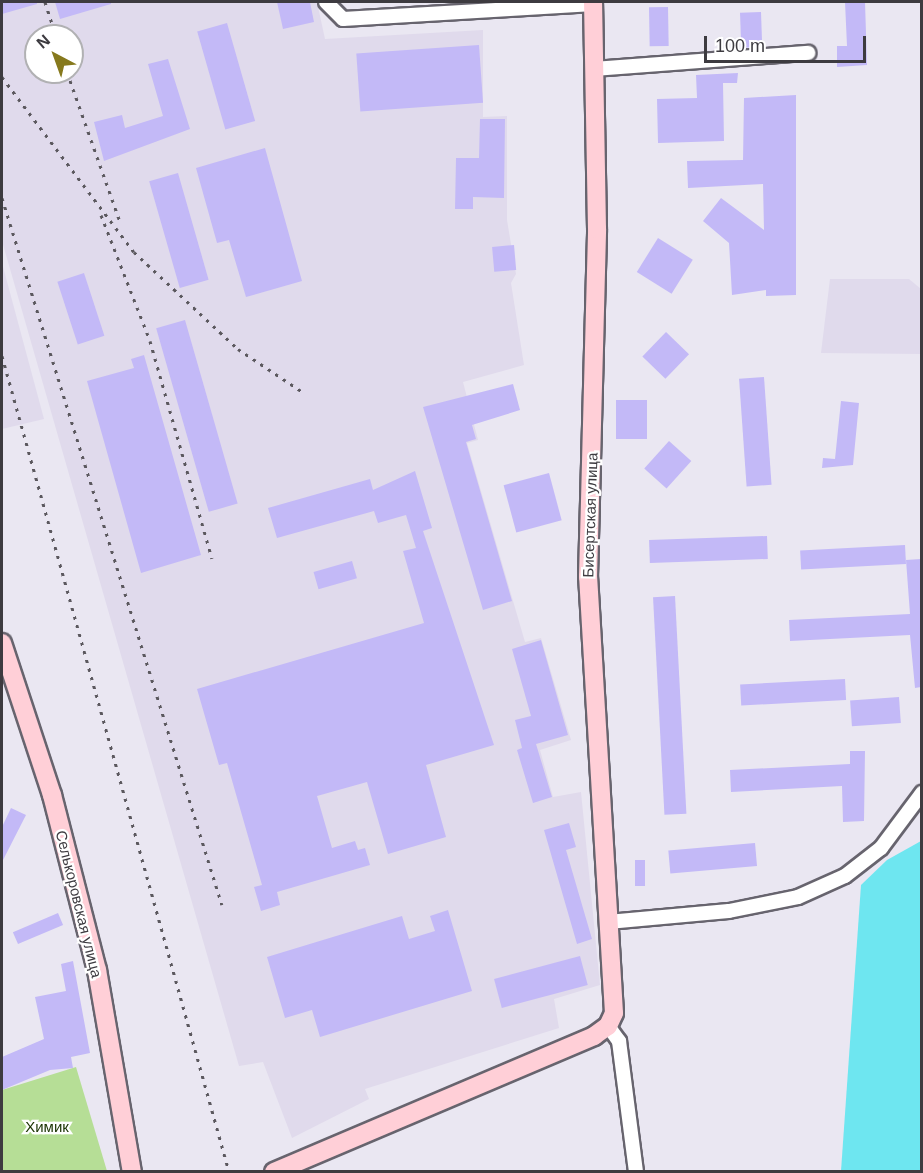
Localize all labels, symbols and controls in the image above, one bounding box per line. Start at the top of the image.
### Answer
north arrow [24,24,84,84]
scale bar [707,24,869,62]
text: N [33,31,53,52]
text: 100 m [715,36,765,56]
street label: Бисертская улица [579,452,601,578]
street label: Селькоровская улица [52,829,106,979]
park label: Химик [25,1118,69,1136]

